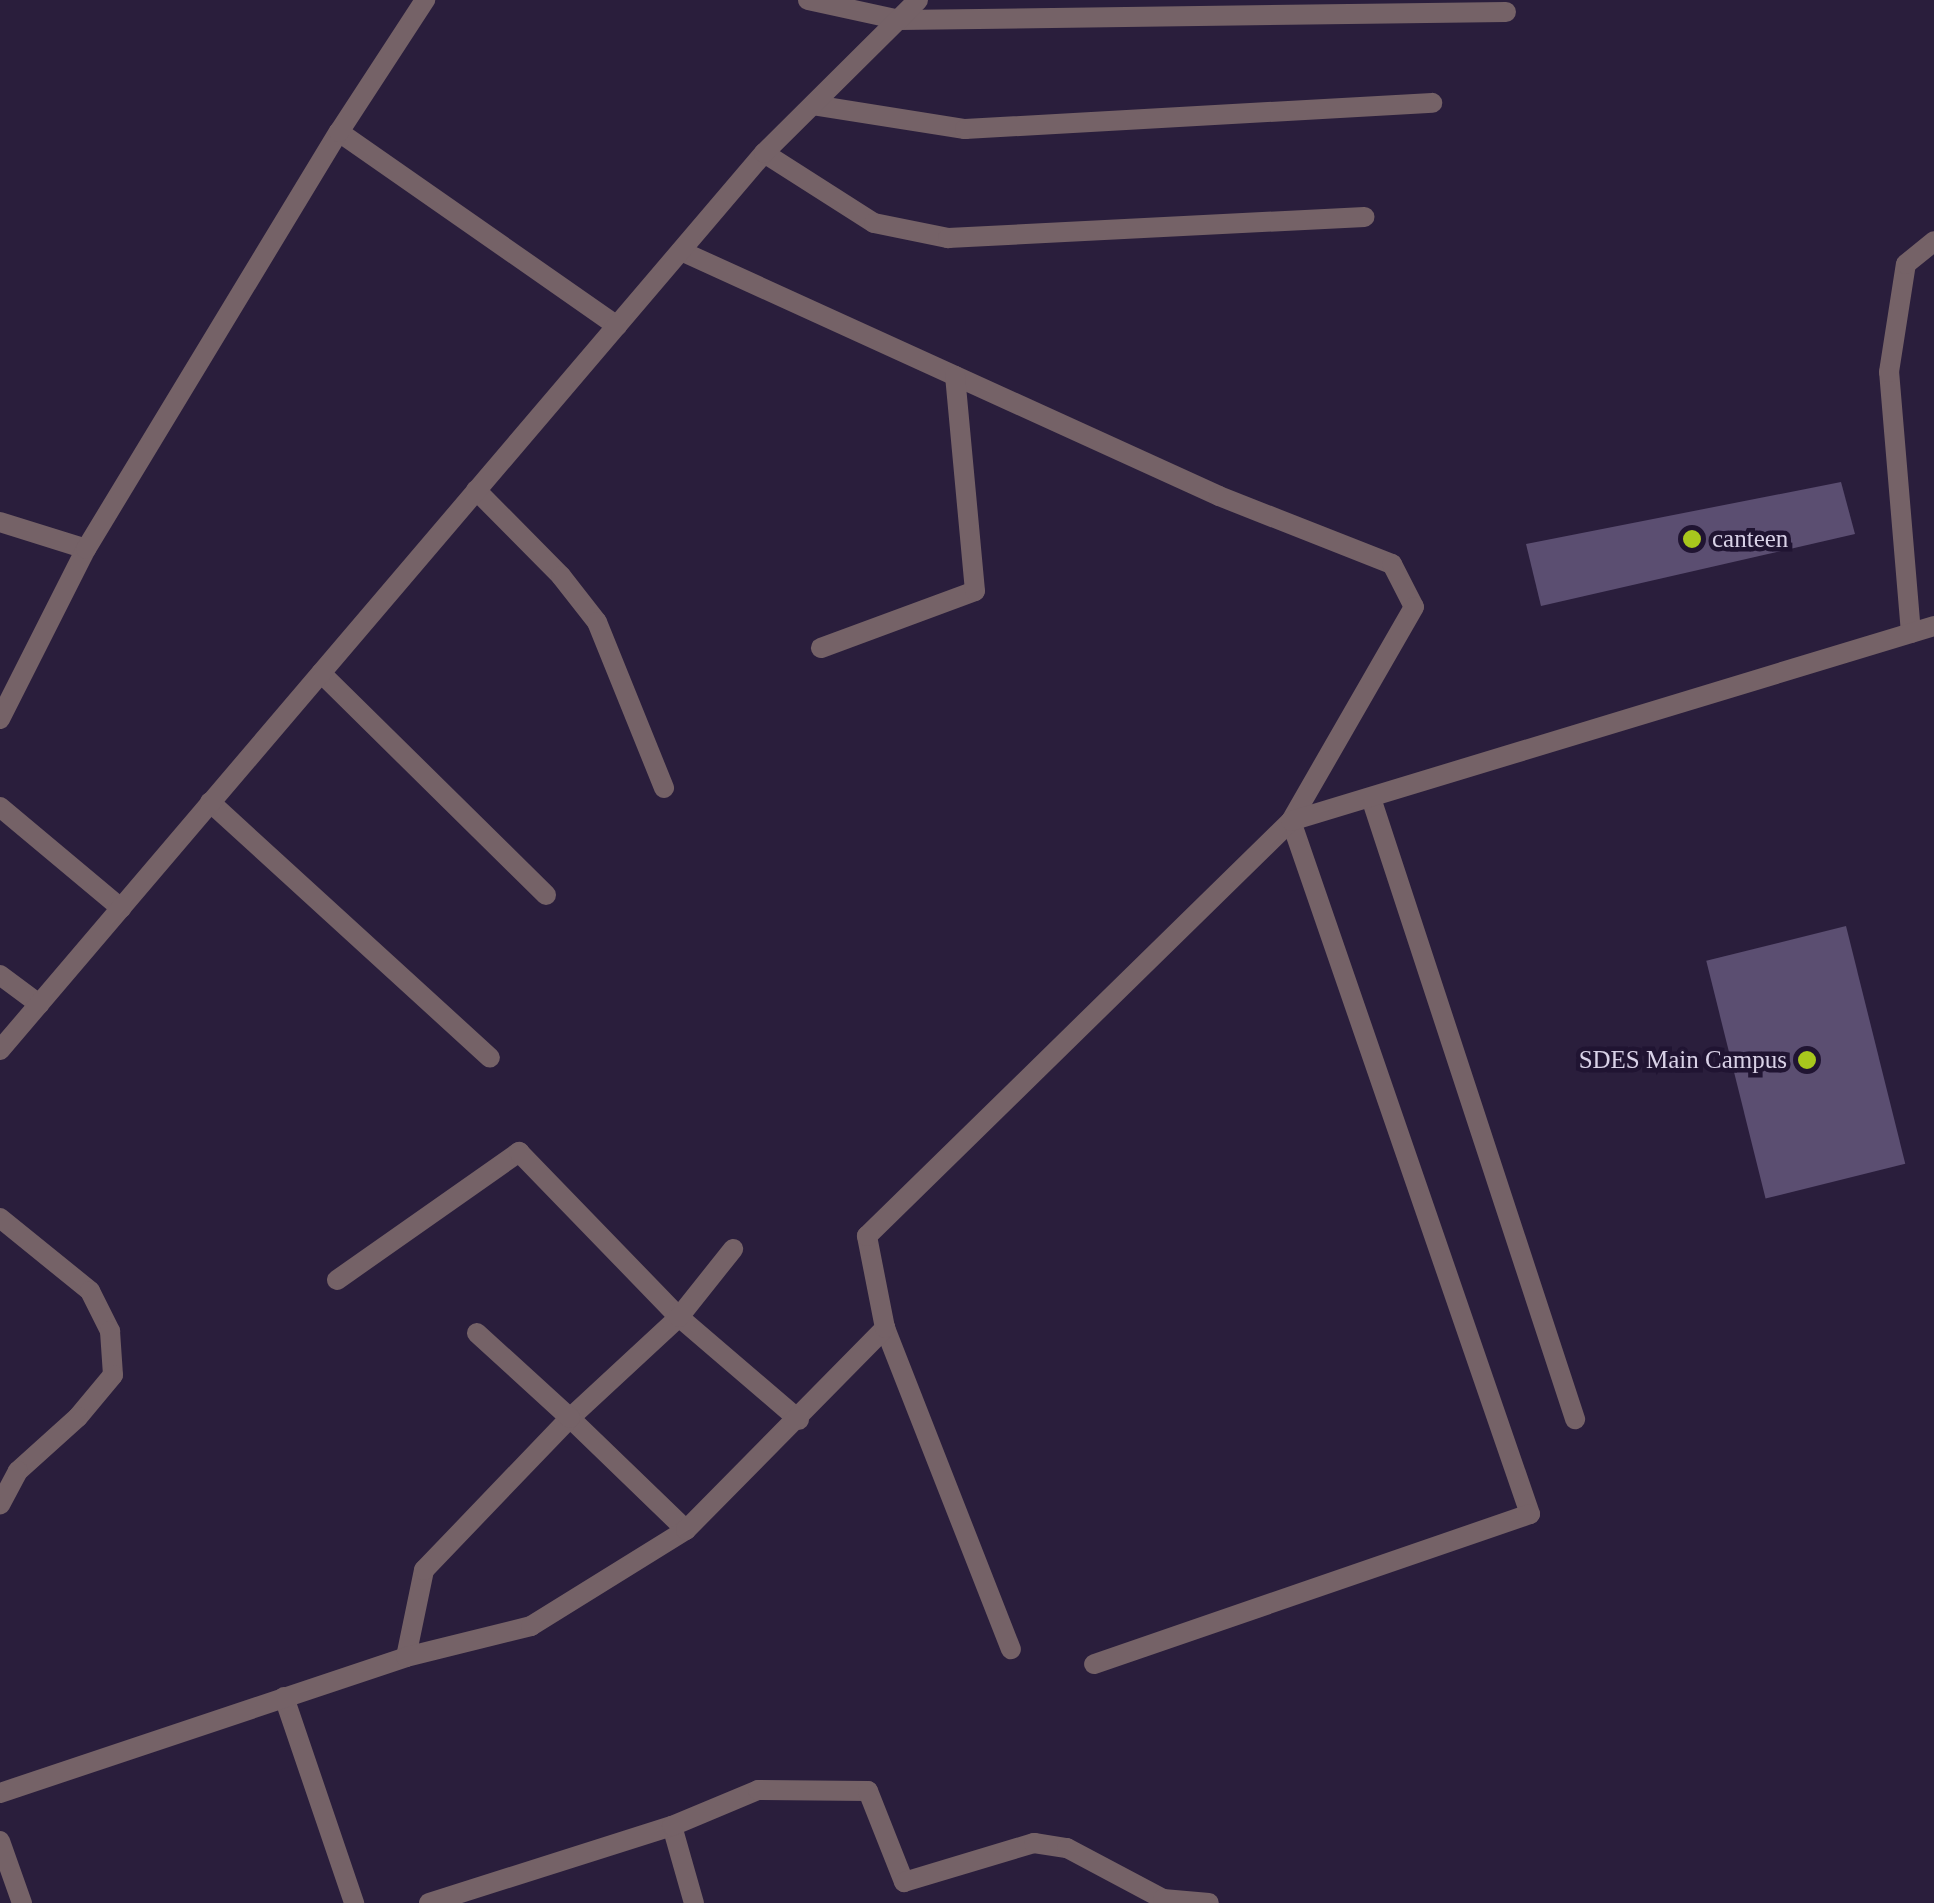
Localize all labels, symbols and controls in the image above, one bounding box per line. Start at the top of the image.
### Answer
place label: canteen [1712,524,1788,554]
marker: canteen [1681,528,1703,550]
place label: SDES Main Campus [1579,1045,1787,1075]
marker: SDES Main Campus [1796,1049,1818,1071]

